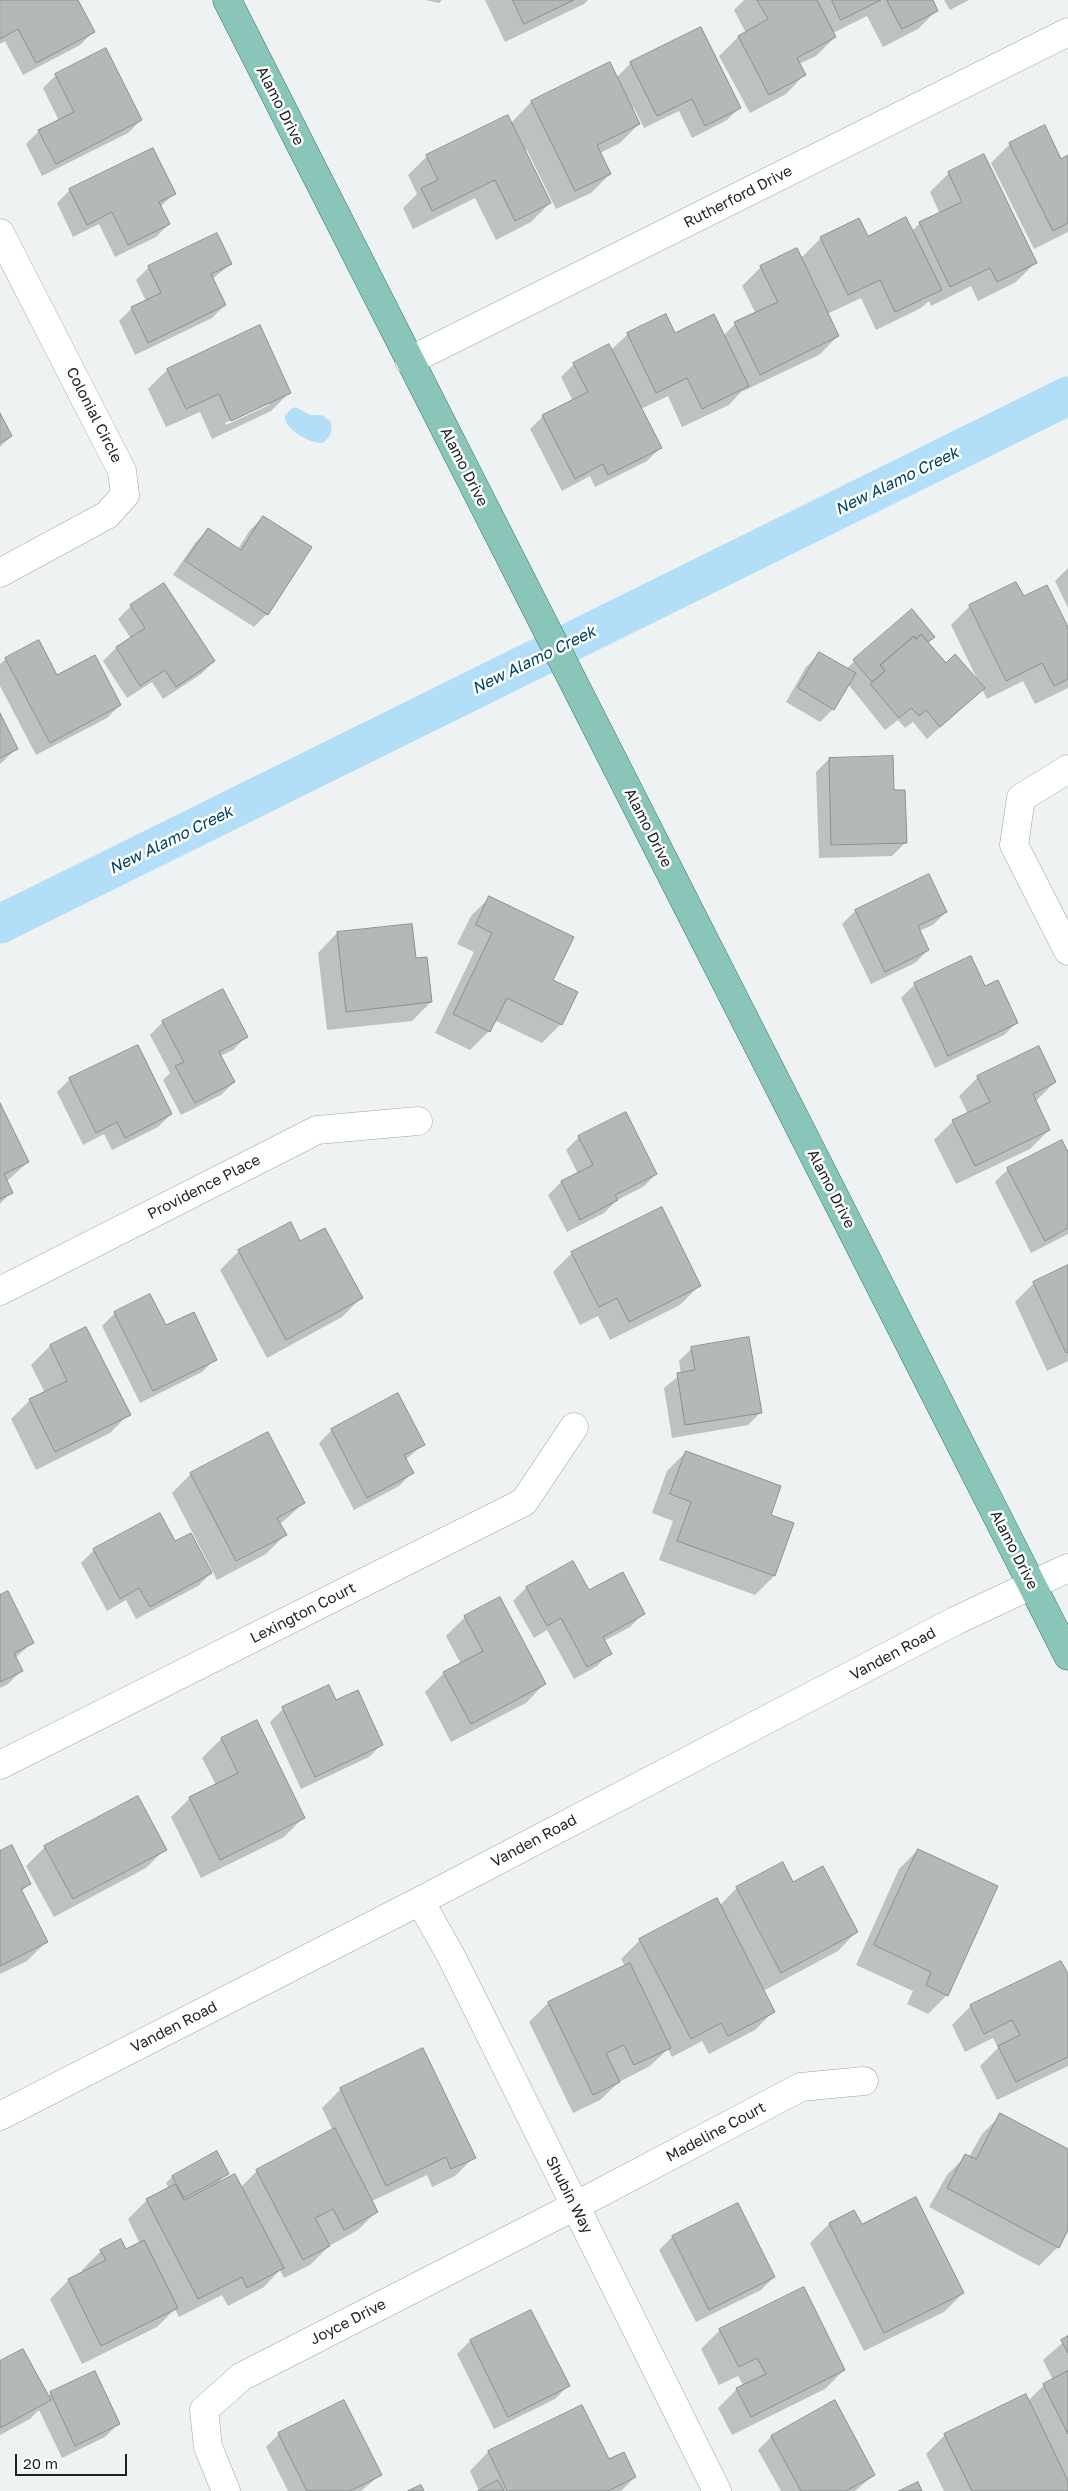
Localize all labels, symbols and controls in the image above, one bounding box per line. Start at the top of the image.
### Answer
street label: Alamo Drive [252,64,308,148]
street label: Rutherford Drive [681,162,795,232]
street label: Colonial Circle [62,364,126,466]
street label: Alamo Drive [436,425,492,509]
water label: New Alamo Creek [832,443,962,519]
water label: New Alamo Creek [469,622,599,698]
street label: Alamo Drive [620,786,676,870]
water label: New Alamo Creek [106,802,236,878]
street label: Alamo Drive [803,1147,859,1231]
street label: Providence Place [144,1151,264,1223]
street label: Alamo Drive [986,1508,1042,1592]
street label: Lexington Court [247,1579,359,1647]
street label: Vanden Road [847,1624,939,1684]
street label: Vanden Road [488,1811,580,1871]
street label: Vanden Road [128,1998,220,2056]
street label: Madeline Court [663,2098,769,2166]
street label: Shubin Way [542,2153,596,2237]
street label: Joyce Drive [307,2295,389,2349]
scale bar [18,2444,130,2476]
text: 20 m [23,2454,58,2472]

